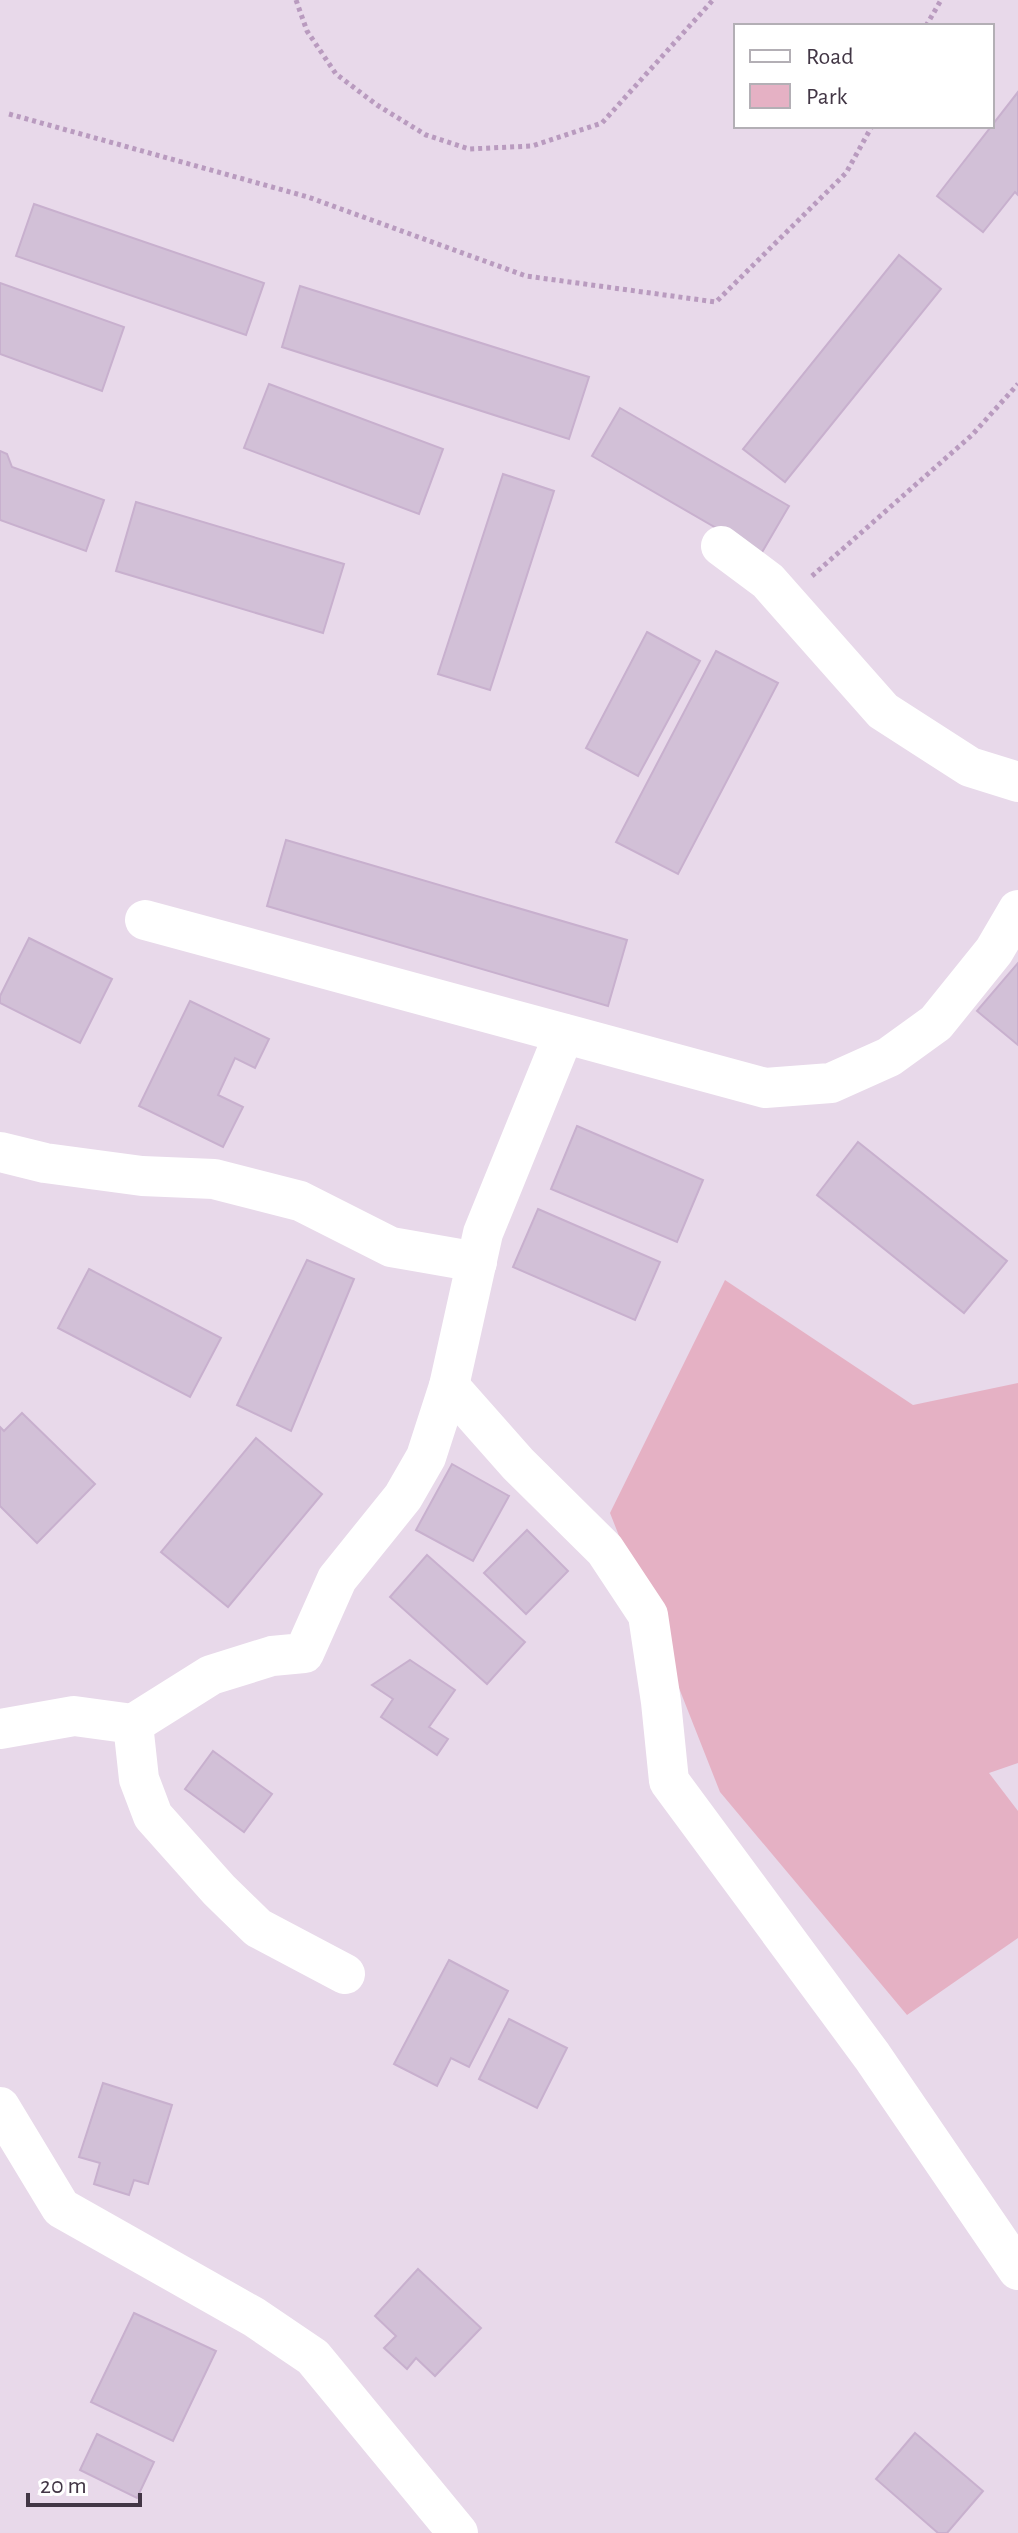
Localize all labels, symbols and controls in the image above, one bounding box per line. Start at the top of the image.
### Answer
legend [734,24,994,128]
text: Road [806,45,854,69]
text: Park [806,85,847,109]
scale bar [28,2457,140,2507]
text: 20 m [40,2474,87,2498]

